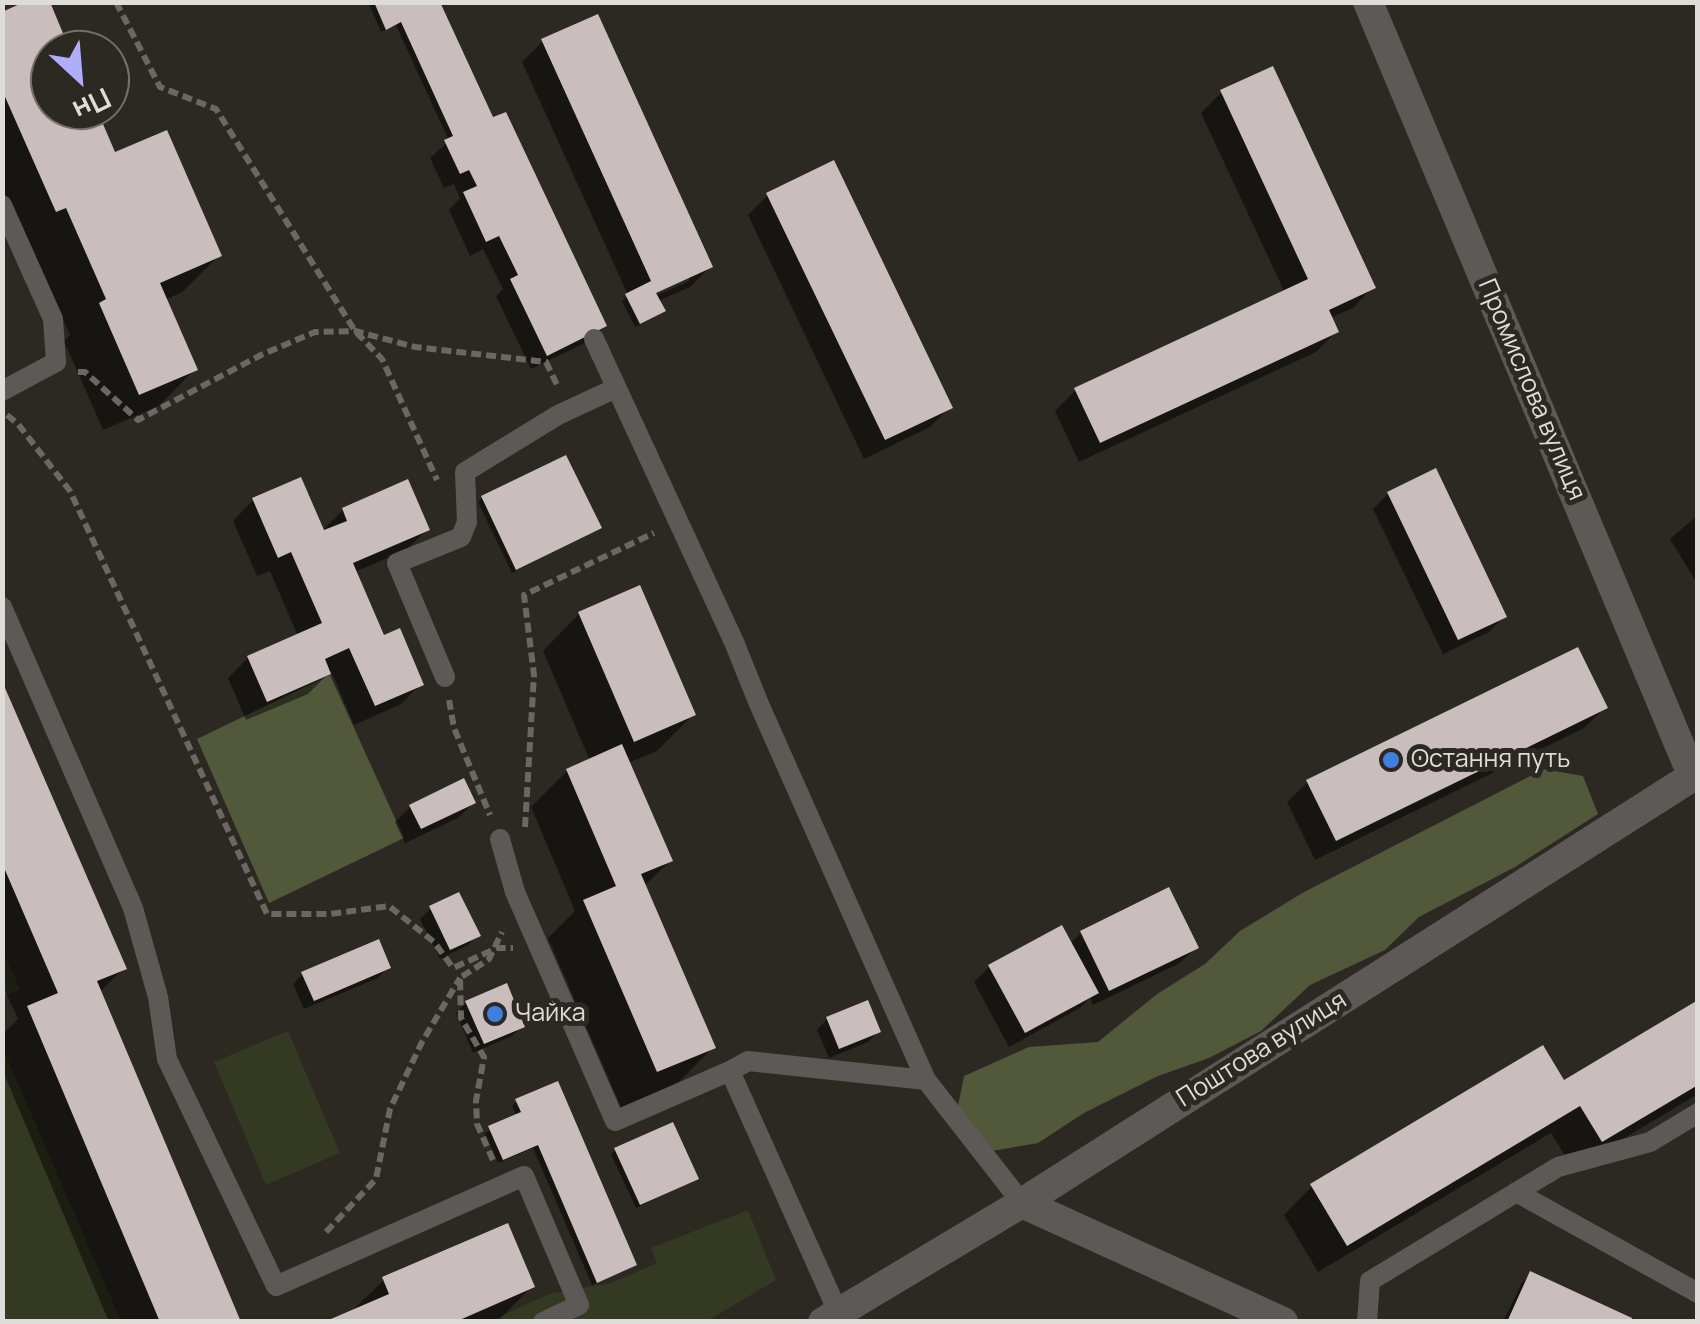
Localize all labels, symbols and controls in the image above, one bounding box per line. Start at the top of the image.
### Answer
north arrow [30,30,130,130]
text: Пн [67,80,118,131]
street label: Промислова вулиця [1471,275,1591,505]
place label: Остання путь [1411,745,1570,775]
marker: Остання путь [1380,749,1402,771]
street label: Поштова вулиця [1172,986,1352,1114]
place label: Чайка [515,999,586,1029]
marker: Чайка [484,1003,506,1025]

